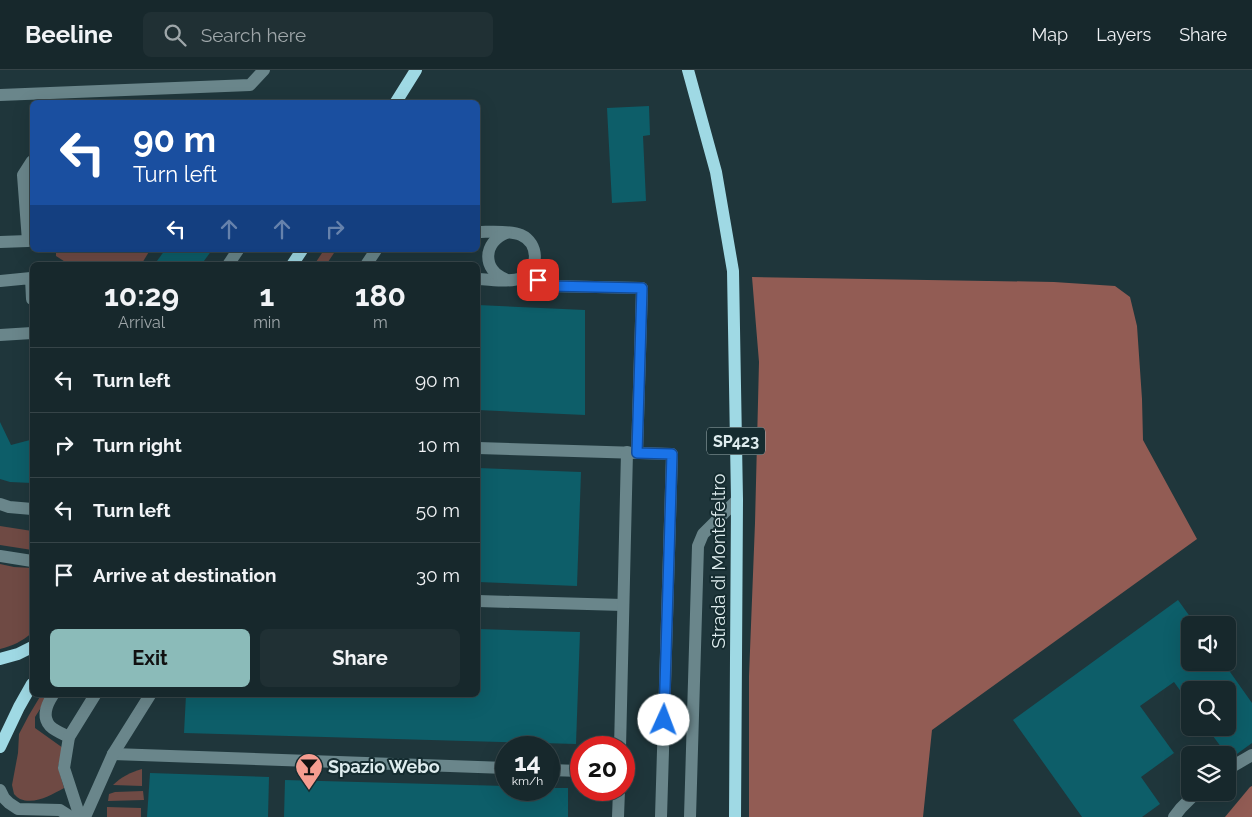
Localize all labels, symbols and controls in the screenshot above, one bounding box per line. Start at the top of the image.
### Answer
search box [143,12,493,57]
text: Beeline [25,20,113,49]
icon: search [161,21,189,49]
text: Search here [201,24,306,46]
text: Map [1032,24,1068,45]
text: Layers [1096,24,1151,45]
text: Share [1179,24,1227,45]
text: 90 m [133,119,216,160]
icon: left [50,120,115,185]
text: Turn left [133,161,217,187]
icon: left [162,215,190,243]
icon: ahead [215,215,243,243]
icon: ahead [268,215,296,243]
icon: right [321,215,349,243]
pin [517,259,559,301]
icon: arrive [524,266,552,294]
text: 10:29 [104,278,179,313]
text: 1 [260,278,274,313]
text: 180 [355,278,406,313]
text: Arrival [118,313,165,332]
text: min [253,313,281,332]
text: m [373,313,388,332]
icon: left [50,366,78,394]
text: Turn left [93,369,170,391]
text: 90 m [415,369,460,391]
road number: SP423 [707,428,765,454]
icon: right [50,431,78,459]
text: Turn right [93,434,182,456]
text: 10 m [418,434,460,456]
street label: Strada di Montefeltro [708,473,729,649]
icon: left [50,496,78,524]
text: Turn left [93,499,170,521]
text: 50 m [416,499,460,521]
icon: arrive [50,561,78,589]
text: Arrive at destination [93,564,277,586]
text: 30 m [416,564,460,586]
map controls [1181,616,1236,801]
button: sound [1181,616,1236,671]
button: Exit [50,629,250,687]
button: Share [260,629,460,687]
button: search [1181,681,1236,736]
position arrow [637,693,689,745]
speed limit sign: 20 [570,736,635,801]
button: layers [1181,746,1236,801]
text: 14 [514,747,541,777]
bar icon: Spazio Webo [294,752,324,791]
place label: Spazio Webo [328,756,440,777]
text: km/h [512,774,543,788]

